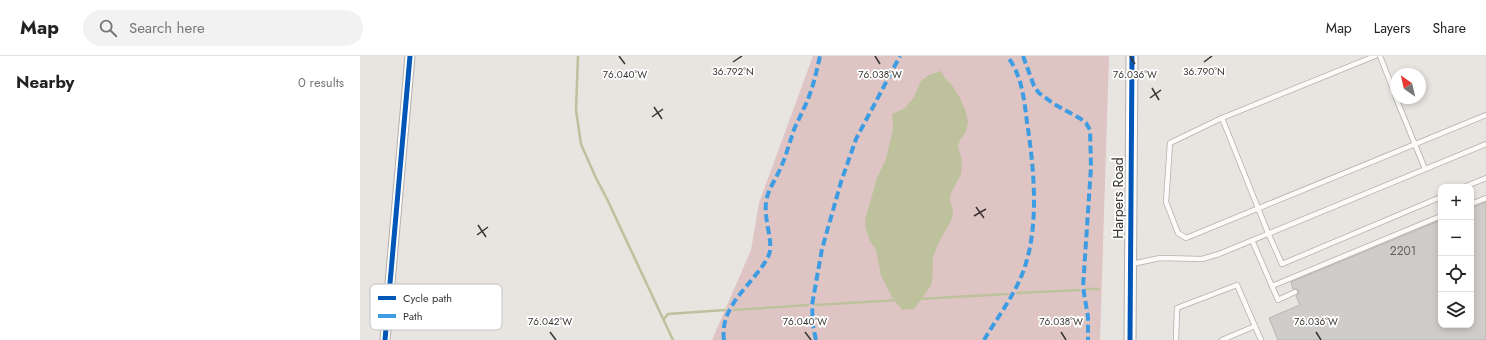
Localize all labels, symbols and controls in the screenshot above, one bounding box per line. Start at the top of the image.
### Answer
search box [83,10,363,46]
text: Map [20,14,59,41]
icon: search [97,17,119,39]
text: Search here [129,17,205,39]
text: Map [1326,18,1352,38]
text: Layers [1374,18,1410,38]
text: Share [1432,18,1466,38]
text: 36.792°N [712,64,754,79]
text: 36.790°N [1183,64,1225,79]
text: 76.040°W [603,67,647,82]
text: 76.038°W [858,67,902,82]
text: 76.036°W [1113,67,1157,82]
north arrow [1390,68,1426,104]
text: Nearby [16,70,74,94]
text: 0 results [298,73,344,92]
street label: Harpers Road [1108,157,1128,239]
map controls [1438,184,1474,328]
button: + [1438,184,1474,220]
button: − [1438,220,1474,256]
house number: 2201 [1390,242,1416,260]
button: locate [1438,256,1474,292]
legend [370,284,502,330]
text: Cycle path [403,290,452,306]
button: layers [1438,292,1474,328]
text: Path [403,308,422,324]
text: 76.042°W [528,314,572,329]
text: 76.040°W [783,314,827,329]
text: 76.038°W [1039,314,1083,329]
text: 76.036°W [1294,314,1338,329]

